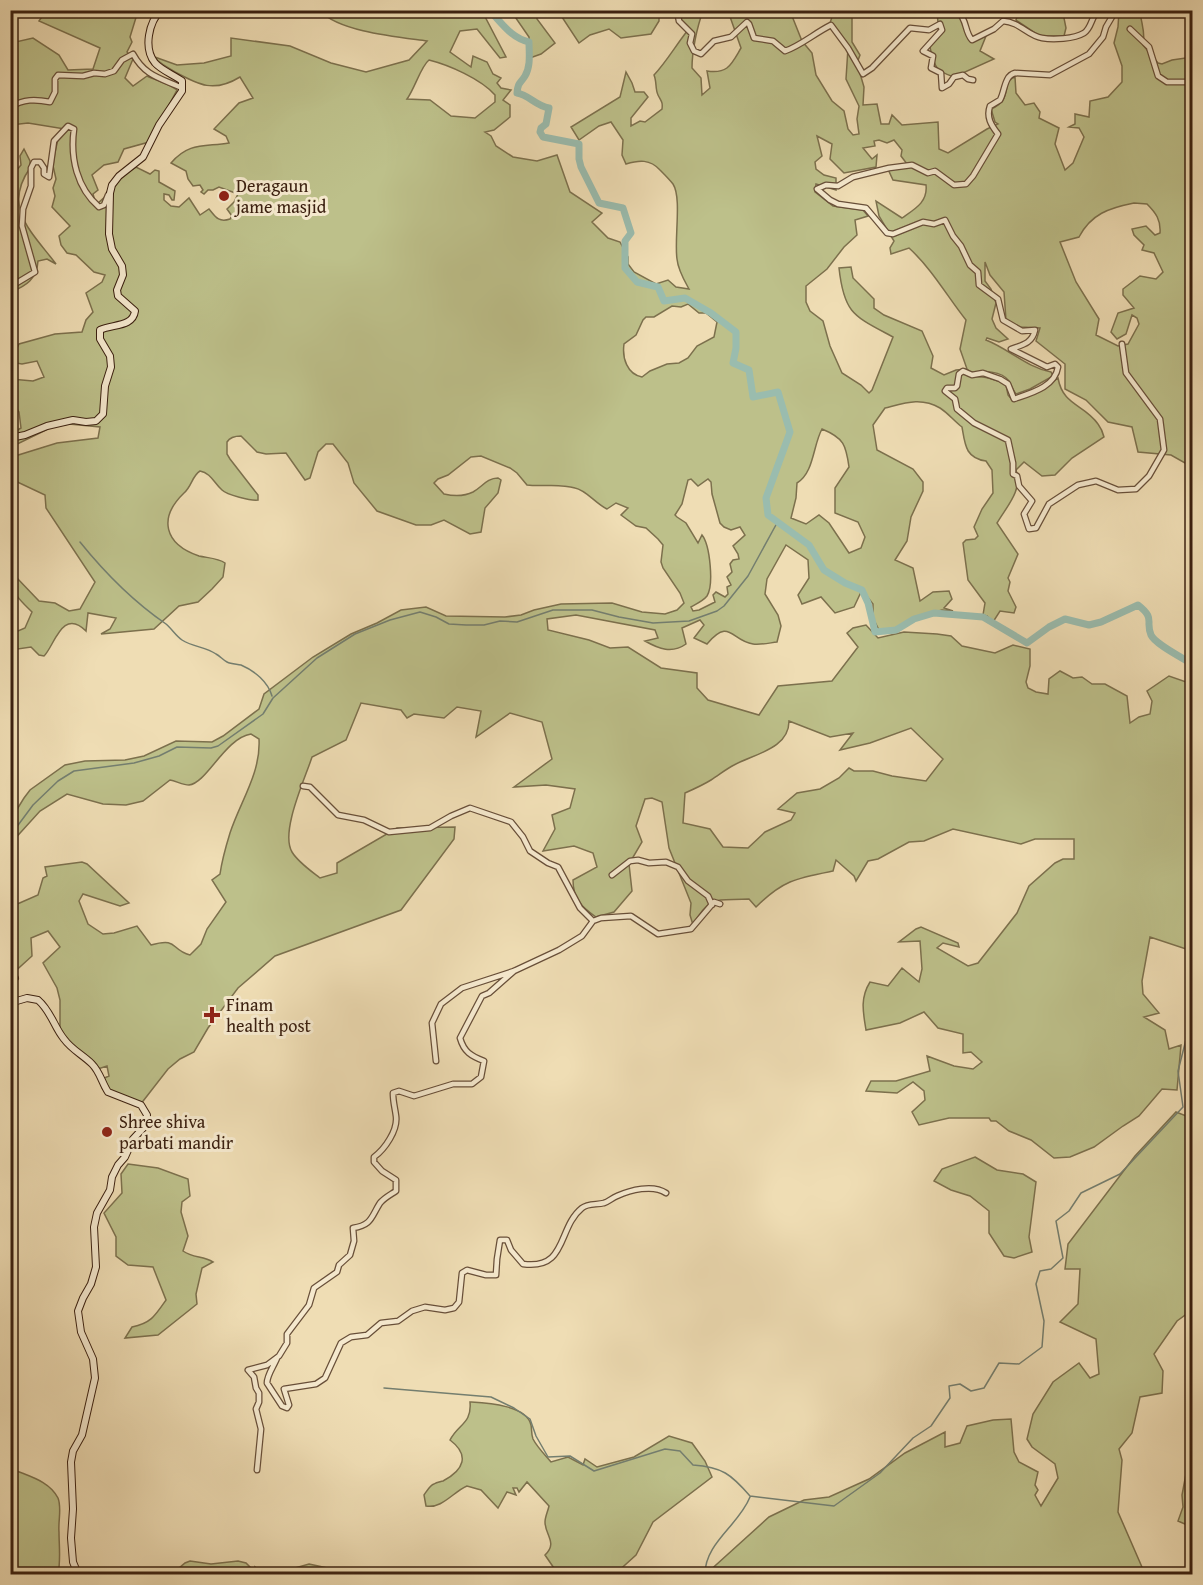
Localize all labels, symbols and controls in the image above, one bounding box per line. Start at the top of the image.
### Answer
place label: Deragaun jame masjid [233,172,327,220]
marker: Deragaun jame masjid [217,189,231,203]
place label: Finam health post [226,991,312,1039]
marker: Finam health post [203,1006,221,1024]
place label: Shree shiva parbati mandir [119,1108,234,1156]
marker: Shree shiva parbati mandir [100,1125,114,1139]

